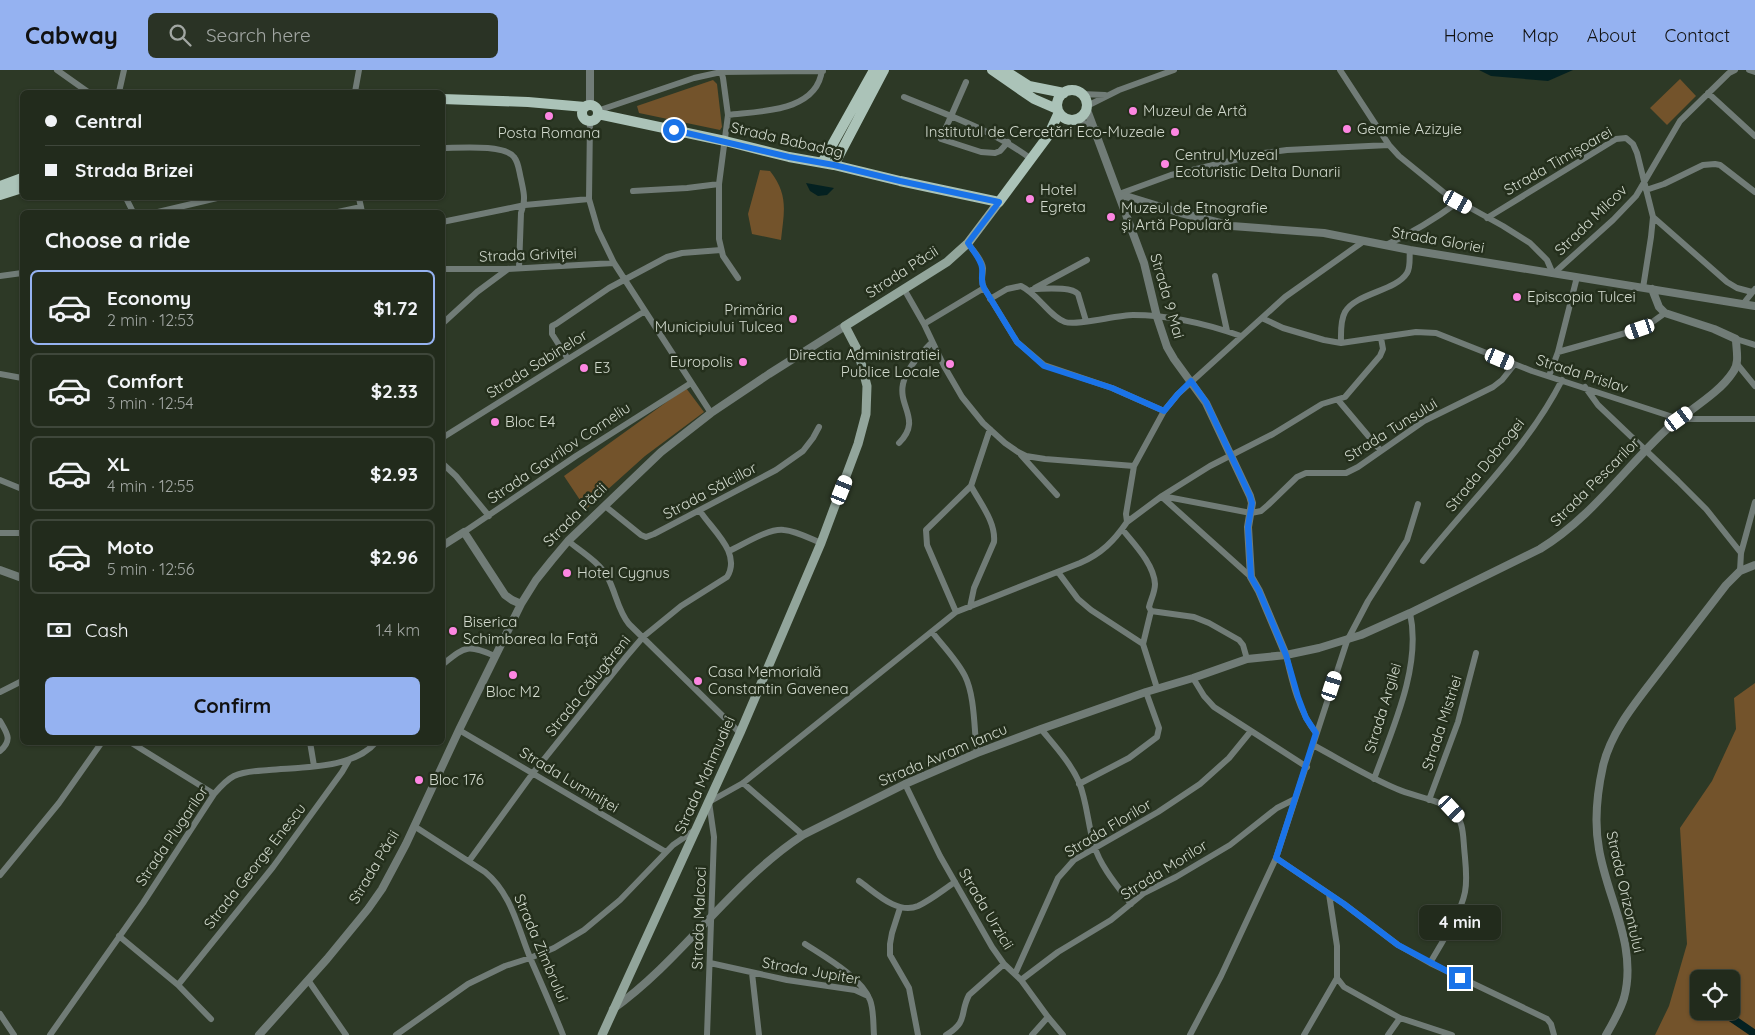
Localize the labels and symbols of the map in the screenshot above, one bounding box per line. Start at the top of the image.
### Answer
place label: Muzeul de Artă [1143,101,1247,120]
marker: Muzeul de Artă [1127,105,1139,117]
marker: Posta Romana [543,110,555,122]
street label: Strada Babadag [729,117,845,162]
route start [663,119,685,141]
place label: Geamie Azizyie [1357,119,1462,138]
place label: Institutul de Cercetări Eco-Muzeale [925,122,1165,141]
street label: Strada Timișoarei [1500,122,1615,199]
place label: Posta Romana [498,123,600,142]
marker: Geamie Azizyie [1341,123,1353,135]
marker: Institutul de Cercetări Eco-Muzeale [1169,126,1181,138]
place label: Centrul Muzeal Ecoturistic Delta Dunarii [1175,145,1340,181]
marker: Centrul Muzeal Ecoturistic Delta Dunarii [1159,158,1171,170]
place label: Hotel Egreta [1040,180,1086,216]
street label: Strada Milcov [1550,180,1631,259]
car [1441,188,1474,216]
marker: Hotel Egreta [1024,193,1036,205]
place label: Muzeul de Etnografie și Artă Populară [1121,198,1268,234]
marker: Muzeul de Etnografie și Artă Populară [1105,211,1117,223]
street label: Strada Gloriei [1390,222,1486,257]
street label: Strada Păcii [862,241,942,302]
street label: Strada Griviței [479,243,577,266]
street label: Strada 9 Mai [1146,251,1189,341]
place label: Episcopia Tulcei [1527,287,1636,306]
marker: Episcopia Tulcei [1511,291,1523,303]
place label: Primăria Municipiului Tulcea [655,300,783,336]
marker: Primăria Municipiului Tulcea [787,313,799,325]
car [1623,317,1656,341]
street label: Strada Sabinelor [483,325,591,402]
place label: Directia Administratiei Publice Locale [788,345,940,381]
car [1483,346,1516,372]
street label: Strada Prislav [1534,350,1631,397]
place label: Europolis [670,352,733,371]
marker: Europolis [737,356,749,368]
place label: E3 [594,358,611,377]
marker: Directia Administratiei Publice Locale [944,358,956,370]
marker: E3 [578,362,590,374]
street label: Strada Tunsului [1341,394,1441,466]
street label: Strada Gavrilov Corneliu [484,398,634,507]
car [1662,404,1695,434]
place label: Bloc E4 [505,412,555,431]
street label: Strada Dobrogei [1441,414,1528,515]
marker: Bloc E4 [489,416,501,428]
street label: Strada Pescarilor [1546,433,1644,530]
street label: Strada Sălciilor [660,458,760,523]
car [829,473,854,507]
street label: Strada Păcii [539,479,611,551]
place label: Hotel Cygnus [577,563,670,582]
marker: Hotel Cygnus [561,567,573,579]
place label: Biserica Schimbarea la Față [463,612,598,648]
marker: Biserica Schimbarea la Față [447,625,459,637]
street label: Strada Călugăreni [541,631,634,740]
street label: Strada Argilei [1360,660,1405,755]
place label: Casa Memorială Constantin Gavenea [708,662,849,698]
marker: Bloc M2 [507,669,519,681]
car [1320,669,1343,703]
street label: Strada Mistriei [1417,673,1466,773]
marker: Casa Memorială Constantin Gavenea [692,675,704,687]
place label: Bloc M2 [486,682,540,701]
street label: Strada Mahmudiei [670,713,739,837]
street label: Strada Avram Iancu [876,719,1010,790]
street label: Strada Luminiței [516,742,622,817]
place label: Bloc 176 [429,770,484,789]
marker: Bloc 176 [413,774,425,786]
street label: Strada Plugarilor [131,782,212,889]
car [1436,793,1467,825]
street label: Strada Florilor [1061,794,1155,861]
street label: Strada George Enescu [200,799,310,932]
street label: Strada Păcii [344,826,403,907]
street label: Strada Orizontului [1602,829,1649,955]
street label: Strada Morilor [1117,835,1211,904]
street label: Strada Urzicii [955,865,1018,953]
street label: Strada Malcoci [687,866,710,970]
street label: Strada Zimbrului [510,891,573,1005]
callout: 4 min [1419,906,1501,940]
street label: Strada Jupiter [761,953,862,989]
route end [1449,967,1471,989]

